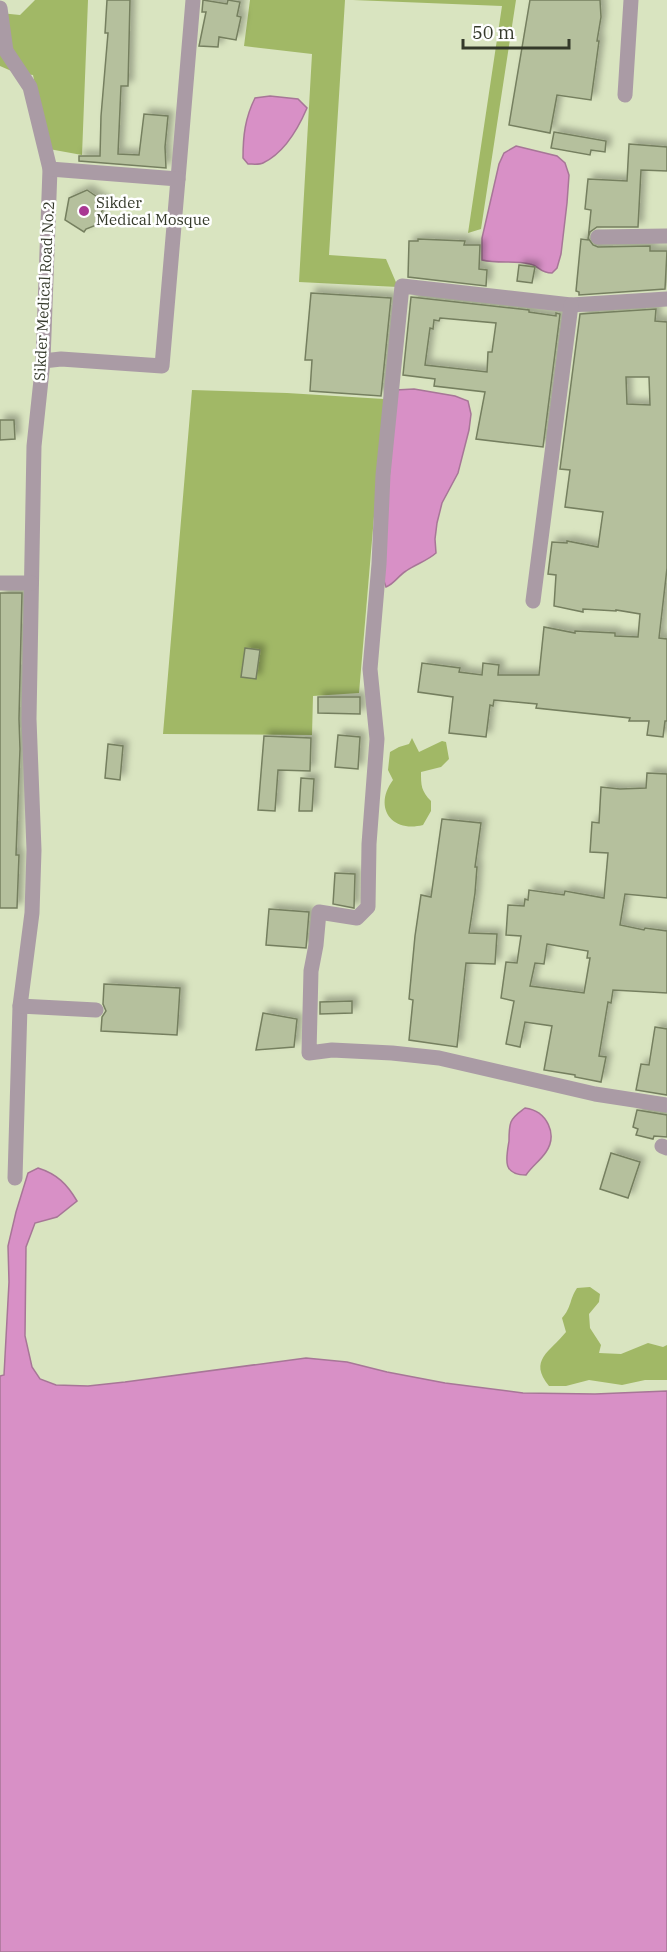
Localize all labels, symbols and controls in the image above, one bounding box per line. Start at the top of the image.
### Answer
scale bar [463,12,570,50]
text: 50 m [472,21,515,44]
place label: Sikder Medical Mosque [96,193,210,229]
street label: Sikder Medical Road No.2 [30,201,58,381]
marker: Sikder Medical Mosque [77,204,91,218]

